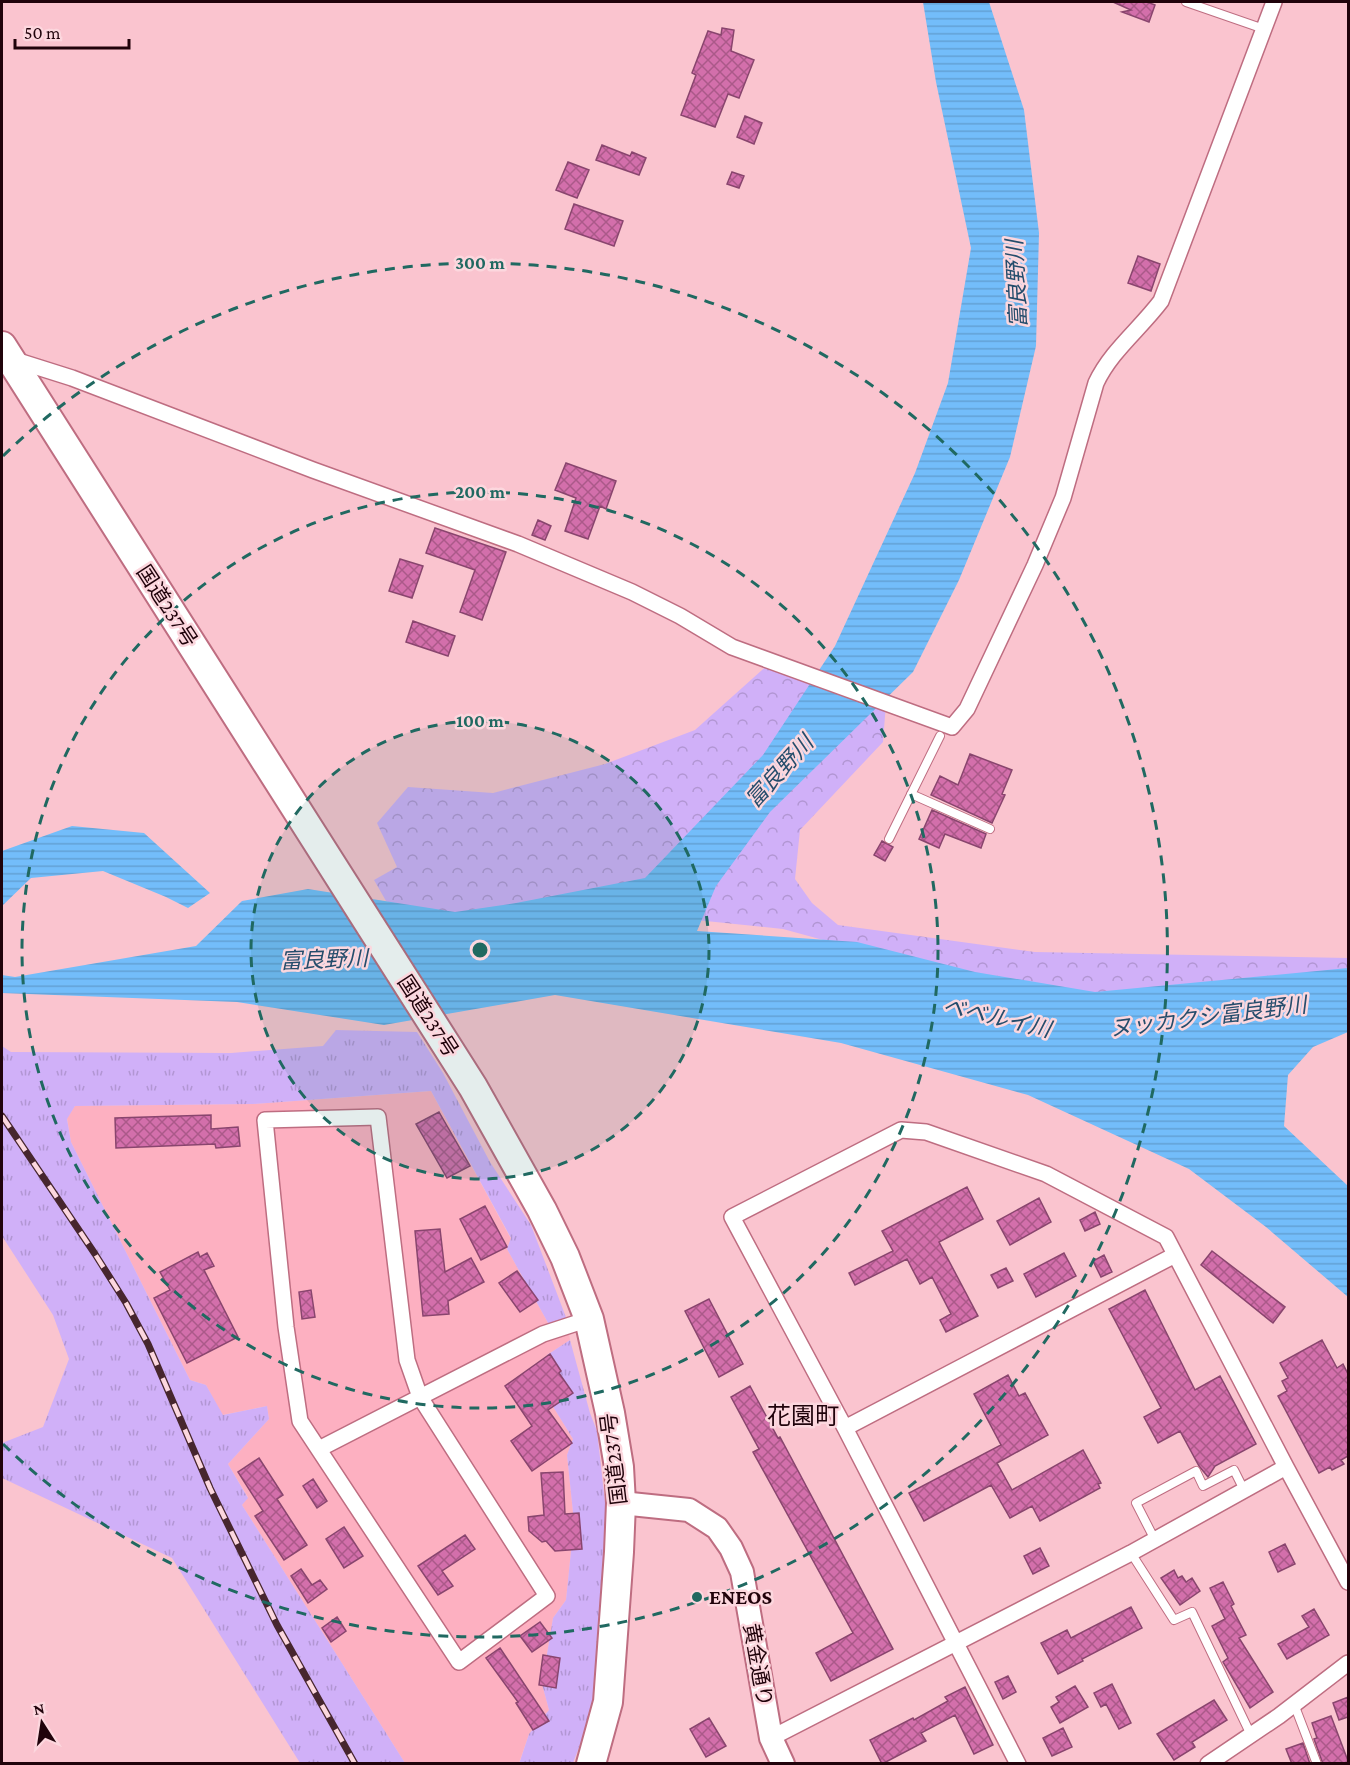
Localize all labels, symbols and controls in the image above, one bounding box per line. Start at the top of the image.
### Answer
scale bar [15,12,129,50]
text: 50 m [24,23,61,43]
water label: 富良野川 [1002,237,1031,329]
text: 300 m [455,253,505,273]
text: 200 m [455,482,506,502]
street label: 国道237号 [132,561,202,651]
text: 100 m [456,711,504,731]
water label: 富良野川 [741,729,819,812]
centre of rings [470,940,490,960]
water label: 富良野川 [280,945,370,974]
street label: 国道237号 [393,971,463,1061]
water label: ヌッカクシ富良野川 [1108,992,1310,1041]
water label: ベベルイ川 [940,993,1055,1042]
district label: 花園町 [767,1402,839,1429]
street label: 国道237号 [596,1412,632,1506]
place label: ENEOS [709,1585,772,1609]
marker: ENEOS [690,1590,704,1604]
street label: 黄金通り [739,1622,777,1708]
north arrow [12,1693,72,1753]
text: N [32,1699,46,1718]

